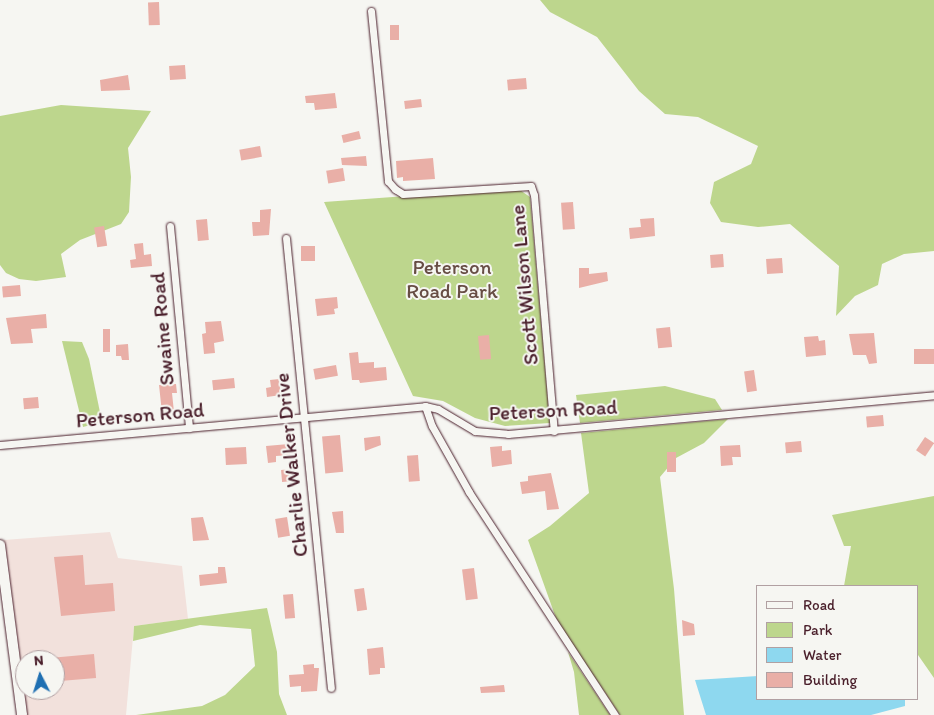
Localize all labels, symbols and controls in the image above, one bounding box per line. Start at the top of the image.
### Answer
street label: Scott Wilson Lane [504,204,544,366]
park label: Peterson Road Park [406,254,498,304]
street label: Swaine Road [144,271,180,387]
street label: Charlie Walker Drive [269,372,313,558]
street label: Peterson Road [488,394,618,426]
street label: Peterson Road [75,397,205,433]
legend [756,585,919,700]
text: Road [803,596,835,614]
text: Park [803,621,833,639]
text: Water [803,646,841,664]
north arrow [15,650,65,700]
text: N [33,652,44,669]
text: Building [803,671,857,689]

